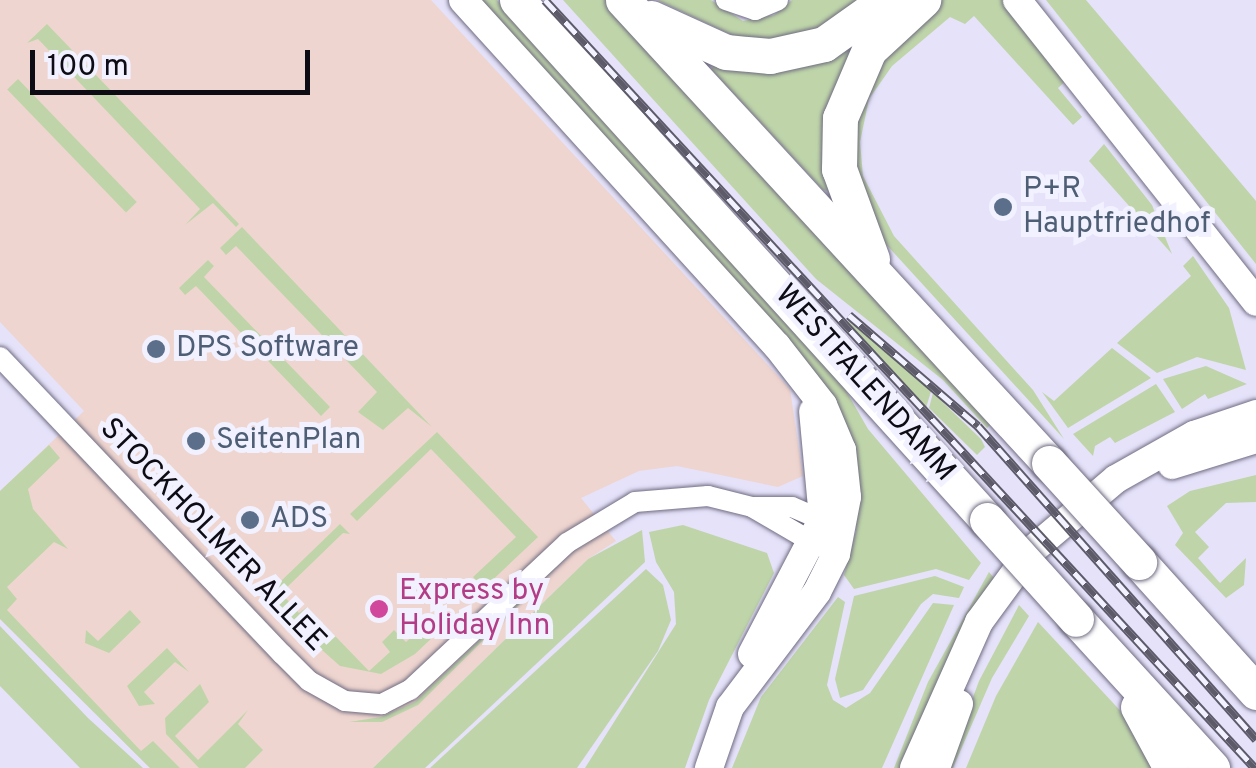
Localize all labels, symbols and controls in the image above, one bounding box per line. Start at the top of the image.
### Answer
scale bar [35,30,315,92]
text: 100 m [47,49,129,86]
place label: P+R Hauptfriedhof [1023,172,1210,242]
marker: P+R Hauptfriedhof [992,196,1014,218]
street label: WESTFALENDAMM [766,278,962,490]
place label: DPS Software [176,331,359,367]
marker: DPS Software [145,338,167,360]
street label: STOCKHOLMER ALLEE [91,411,333,661]
place label: SeitenPlan [216,423,361,459]
marker: SeitenPlan [185,430,207,452]
place label: ADS [270,502,328,538]
marker: ADS [239,509,261,531]
place label: Express by Holiday Inn [399,574,550,644]
marker: Express by Holiday Inn [368,598,390,620]

